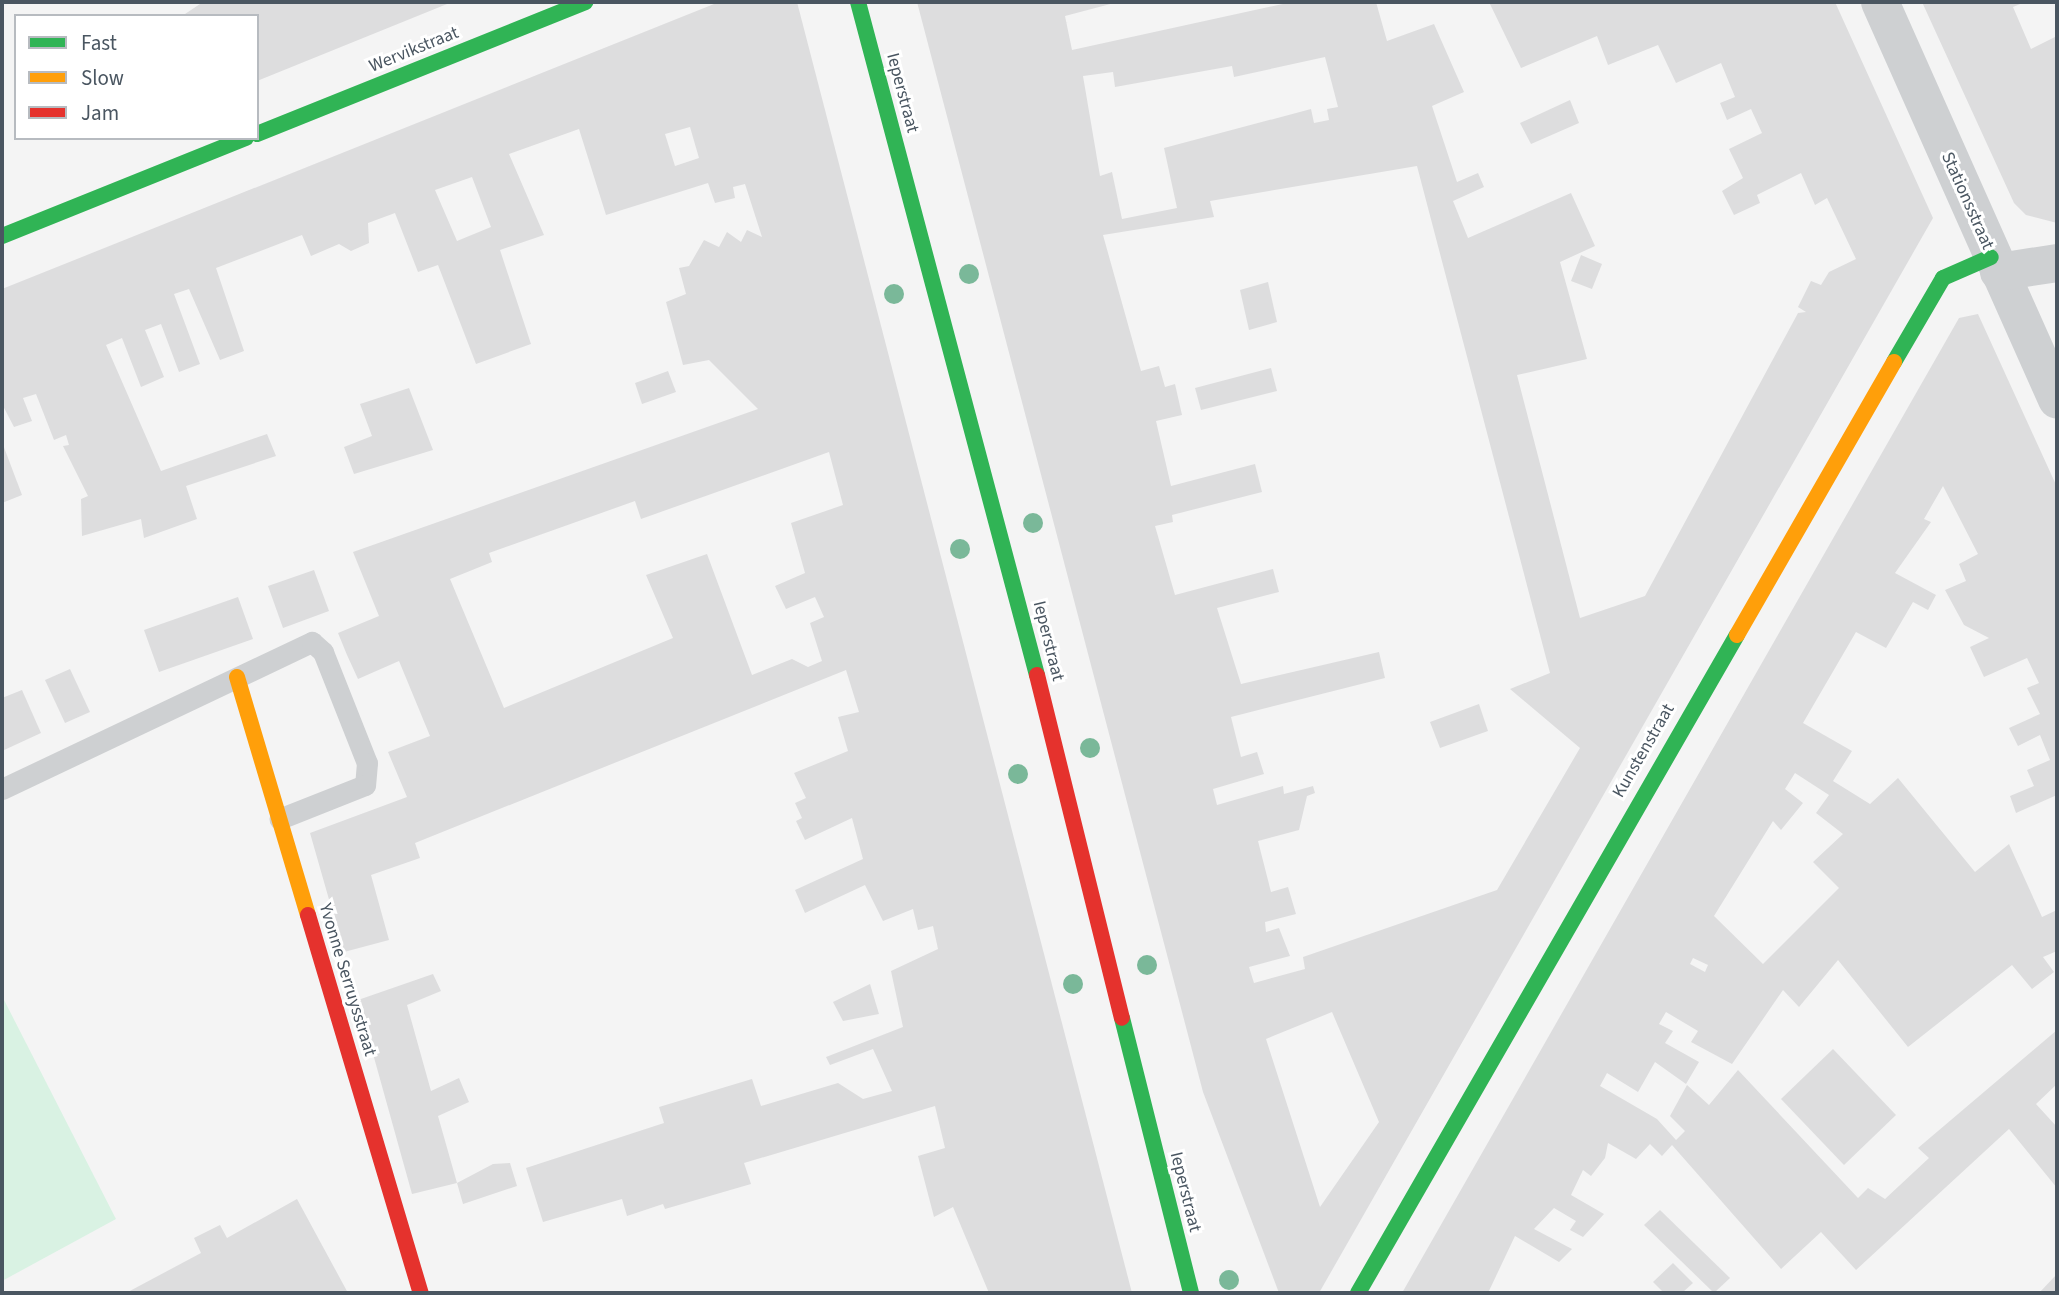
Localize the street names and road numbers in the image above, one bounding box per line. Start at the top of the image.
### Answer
street label: Wervikstraat [366,22,462,78]
street label: Ieperstraat [881,51,923,135]
street label: Stationsstraat [1936,149,1998,253]
street label: Ieperstraat [1028,599,1068,683]
street label: Kunstenstraat [1608,700,1680,802]
street label: Yvonne Serruysstraat [314,901,380,1059]
street label: Ieperstraat [1165,1150,1205,1234]

